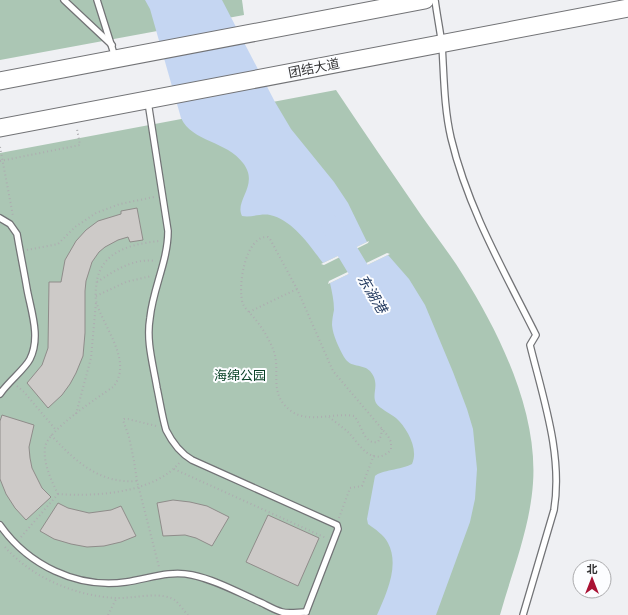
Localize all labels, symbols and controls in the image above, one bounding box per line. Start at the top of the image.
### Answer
street label: 团结大道 [287,56,341,80]
water label: 东湖港 [354,272,391,318]
park label: 海绵公园 [214,368,266,383]
north arrow [572,559,612,599]
text: 北 [587,563,598,576]

